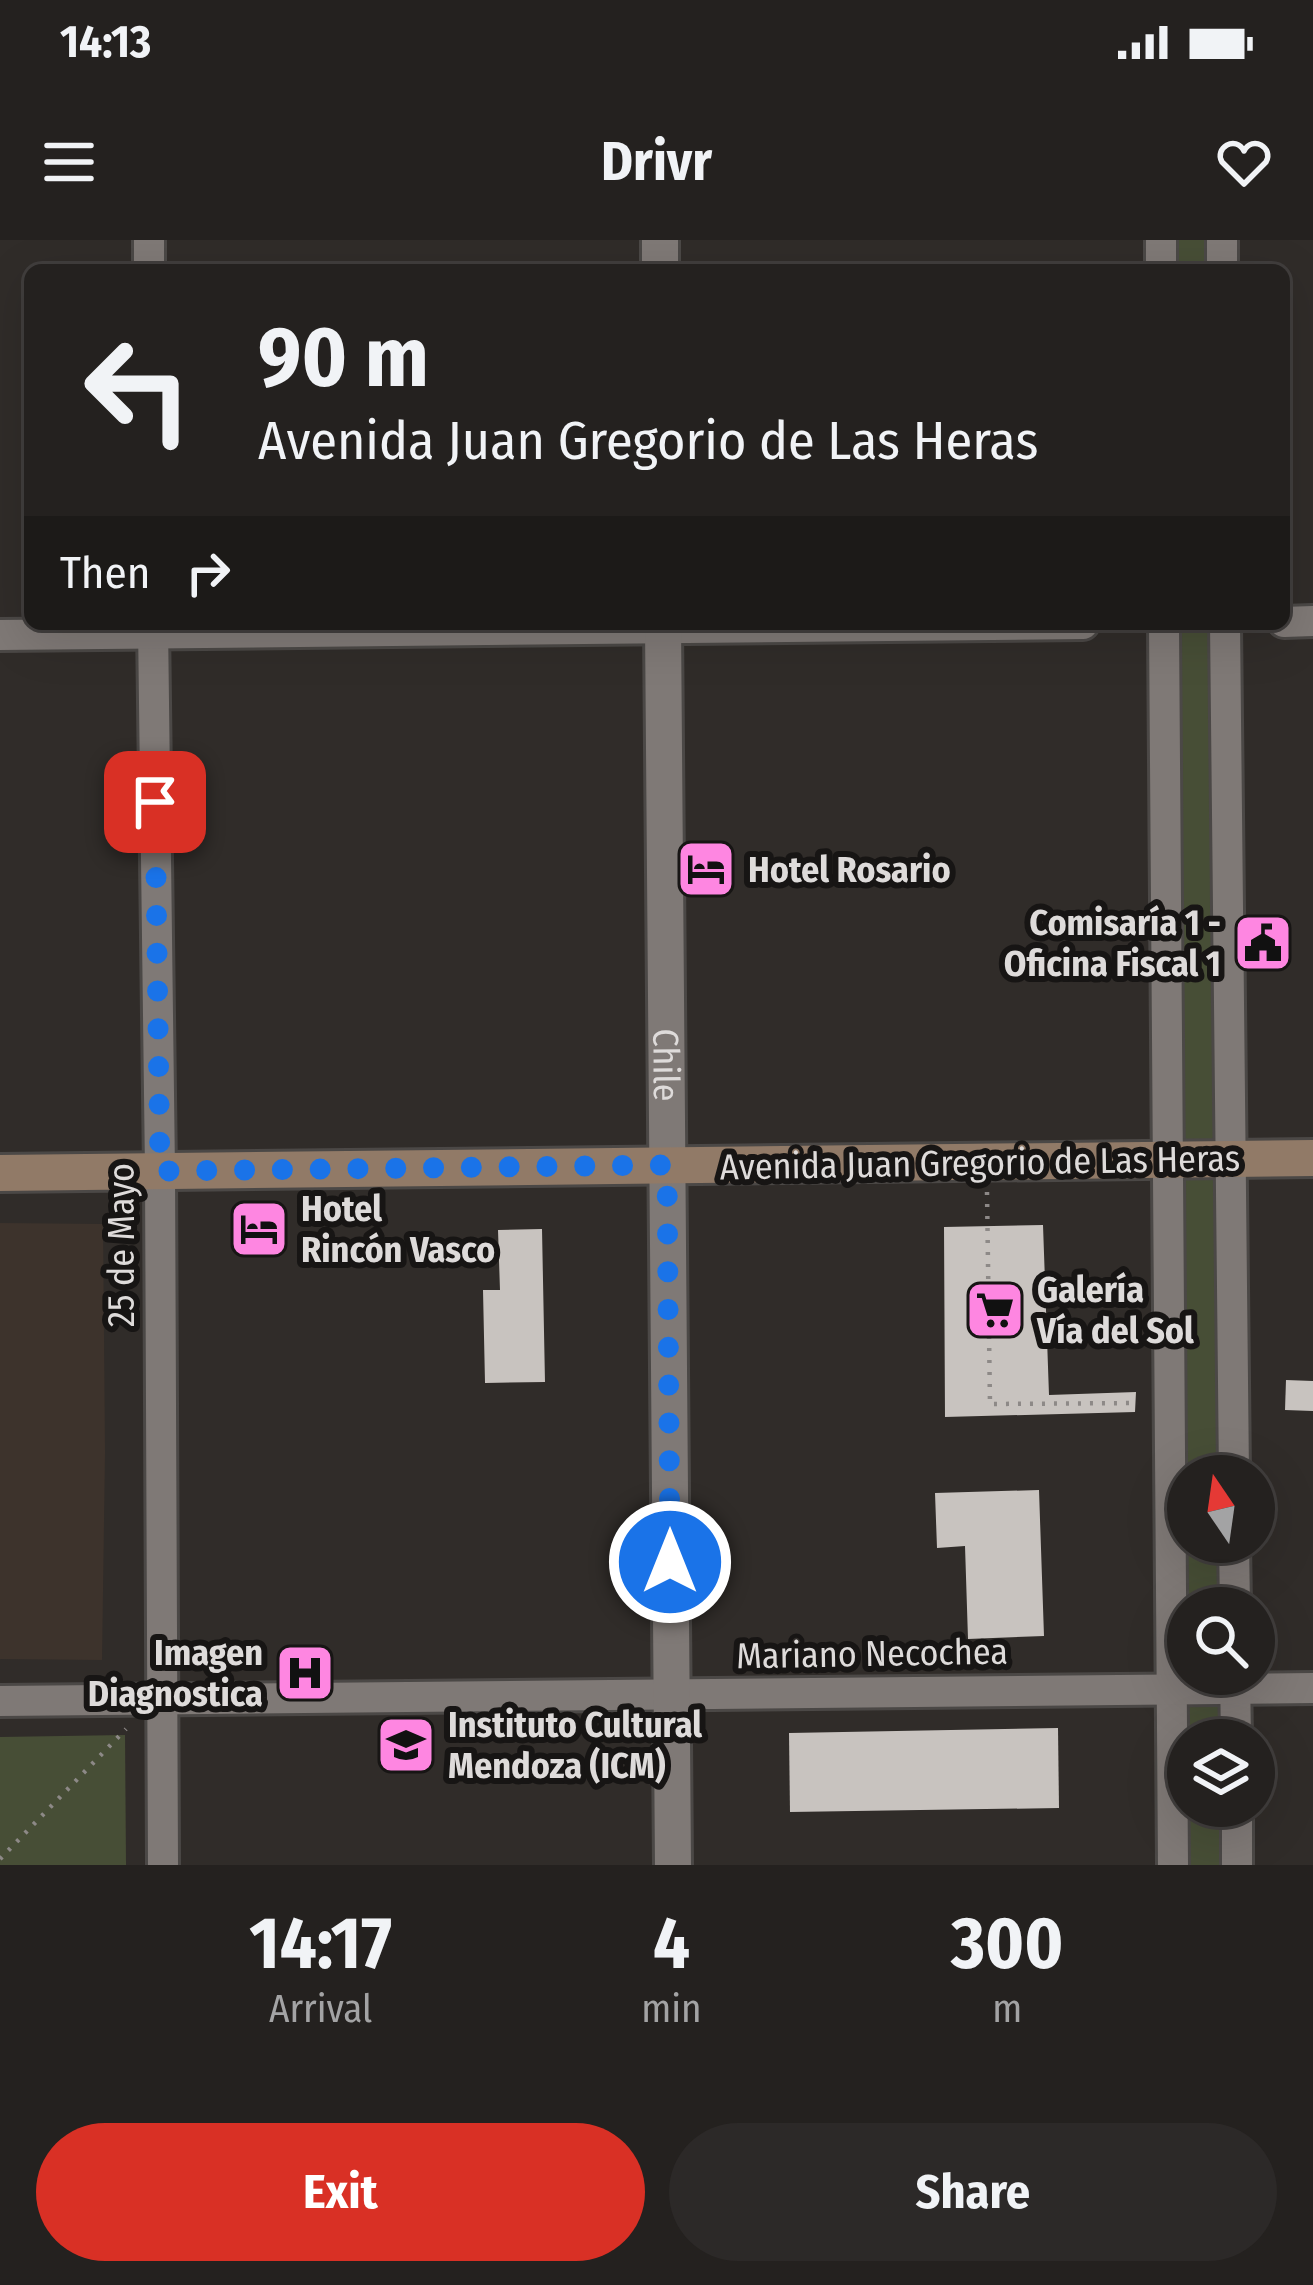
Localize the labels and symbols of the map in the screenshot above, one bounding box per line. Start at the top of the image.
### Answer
pin [104,751,206,853]
hotel icon: Hotel Rosario [675,838,737,900]
place label: Hotel Rosario [748,848,951,892]
place label: Comisaría 1 - Oficina Fiscal 1 [1004,901,1221,986]
public building icon: Comisaría 1 - Oficina Fiscal 1 [1232,912,1294,974]
street label: Chile [643,1028,688,1102]
street label: Avenida Juan Gregorio de Las Heras [720,1136,1241,1190]
street label: 25 de Mayo [100,1163,144,1327]
place label: Hotel Rincón Vasco [301,1187,495,1272]
hotel icon: Hotel Rincón Vasco [228,1198,290,1260]
place label: Galería Vía del Sol [1036,1268,1194,1353]
supermarket icon: Galería Vía del Sol [964,1279,1026,1341]
north arrow [1167,1455,1275,1563]
position arrow [607,1499,733,1625]
street label: Mariano Necochea [736,1630,1008,1678]
place label: Imagen Diagnostica [88,1631,263,1716]
hospital icon: Imagen Diagnostica [274,1642,336,1704]
place label: Instituto Cultural Mendoza (ICM) [448,1703,702,1788]
school or university icon: Instituto Cultural Mendoza (ICM) [375,1714,437,1776]

